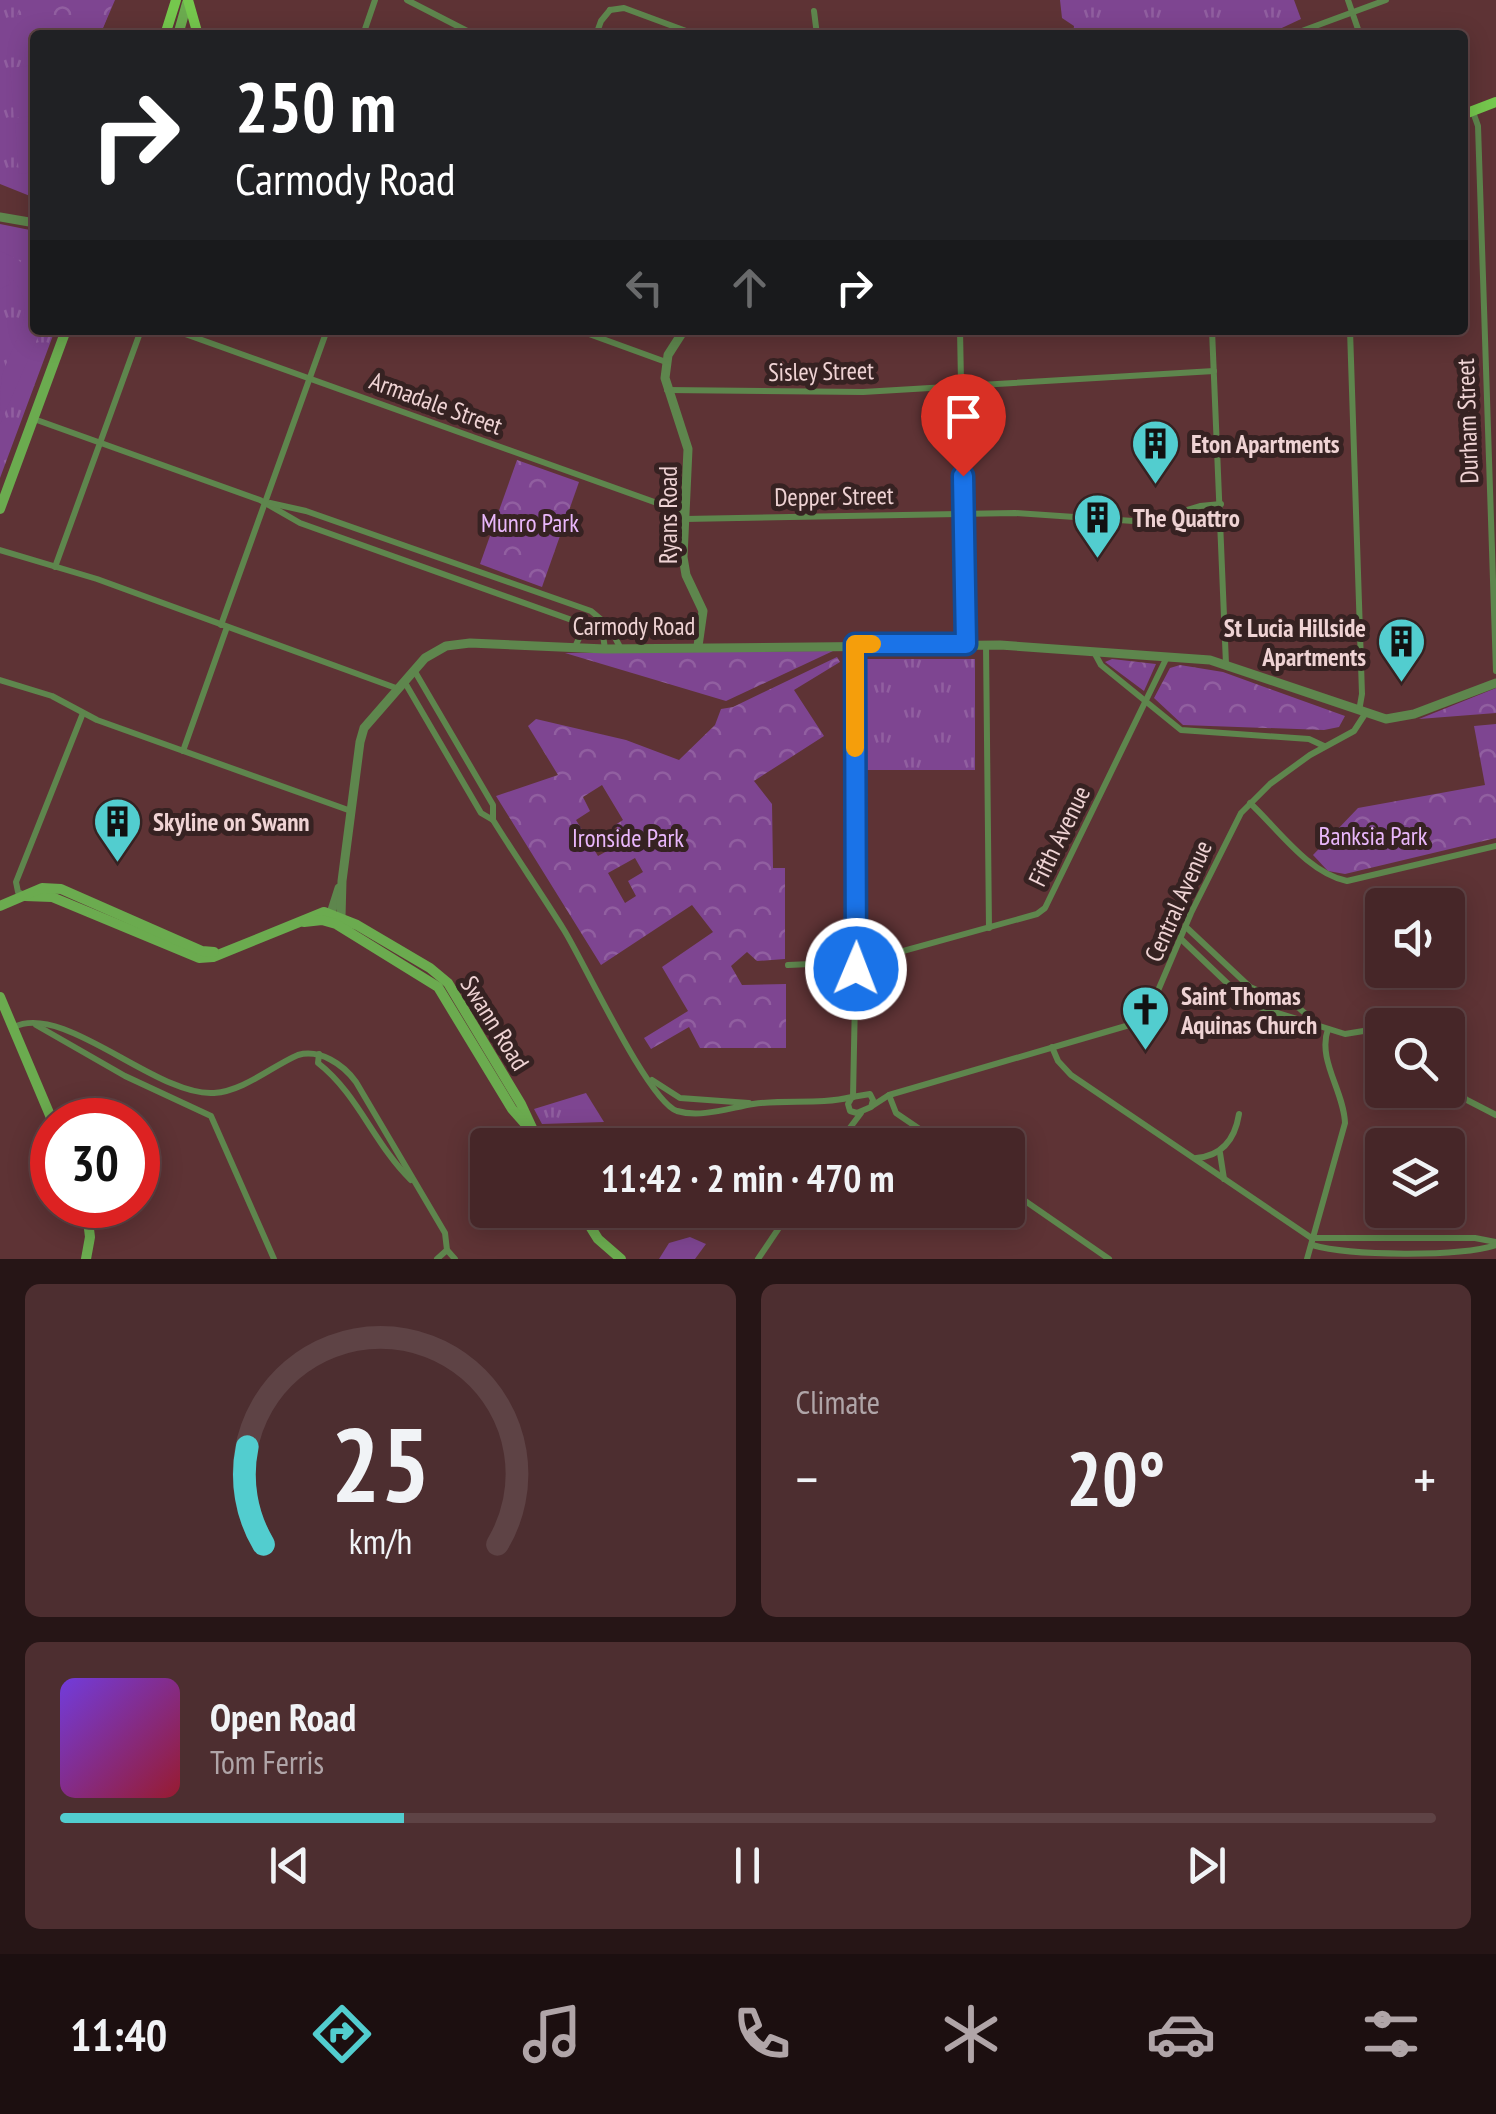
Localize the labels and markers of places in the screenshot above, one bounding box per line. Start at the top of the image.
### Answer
pin [921,374,1006,477]
building icon: Eton Apartments [1130,418,1182,486]
place label: Eton Apartments [1191,428,1340,460]
building icon: The Quattro [1072,492,1124,560]
place label: The Quattro [1133,502,1240,534]
place label: St Lucia Hillside Apartments [1224,612,1366,673]
building icon: St Lucia Hillside Apartments [1375,616,1427,684]
building icon: Skyline on Swann [92,796,144,864]
place label: Skyline on Swann [153,806,310,838]
place label: Saint Thomas Aquinas Church [1180,980,1317,1041]
church icon: Saint Thomas Aquinas Church [1120,984,1172,1052]

